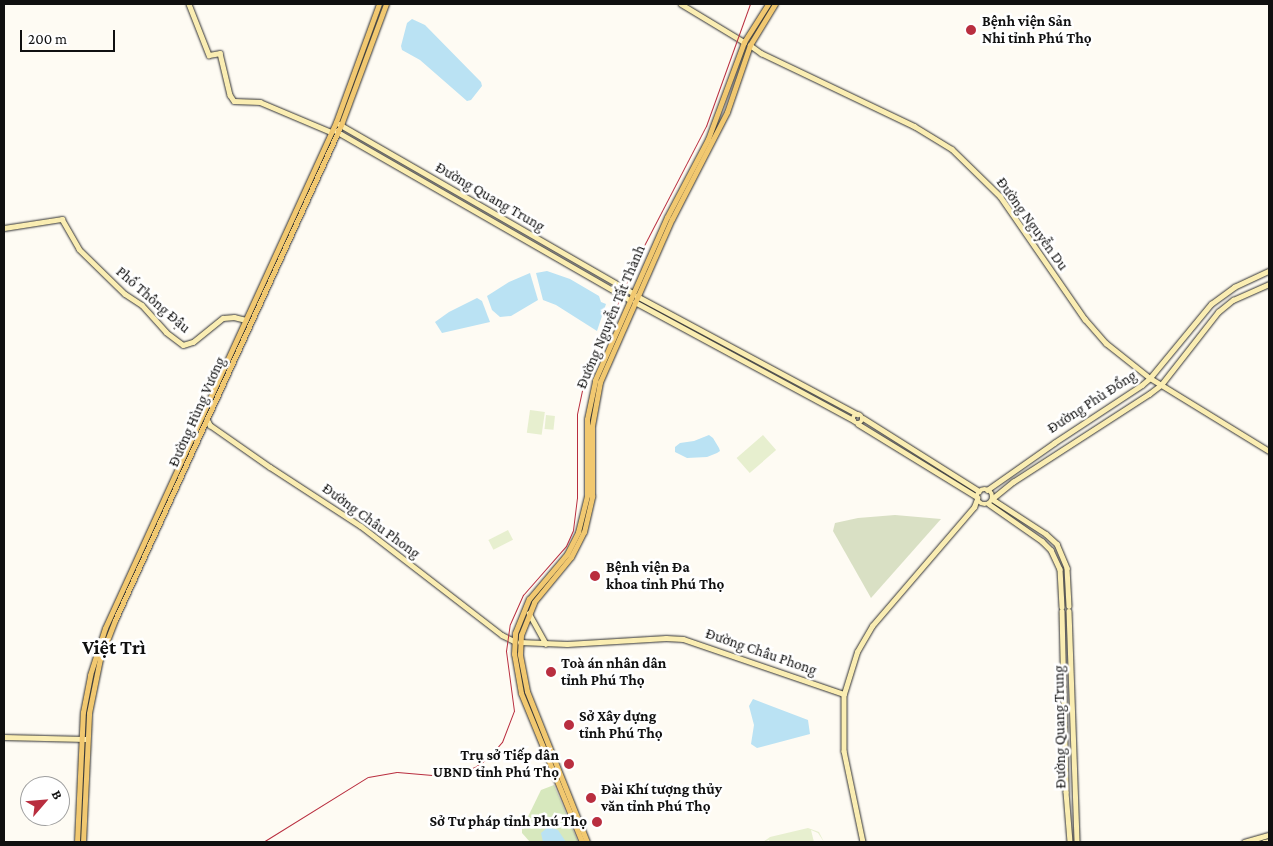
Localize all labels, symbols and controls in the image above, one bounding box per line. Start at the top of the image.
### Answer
place label: Bệnh viện Sản Nhi tỉnh Phú Thọ [982,12,1092,47]
scale bar [22,20,118,52]
marker: Bệnh viện Sản Nhi tỉnh Phú Thọ [964,23,978,37]
text: 200 m [28,31,67,47]
street label: Đường Quang Trung [432,158,548,236]
street label: Đường Nguyễn Du [992,174,1072,274]
street label: Đường Nguyễn Tất Thành [573,242,649,392]
street label: Phố Thông Đậu [112,263,194,337]
street label: Đường Hùng Vương [165,354,229,470]
street label: Đường Phù Đổng [1044,367,1140,437]
street label: Đường Châu Phong [319,479,423,563]
place label: Bệnh viện Đa khoa tỉnh Phú Thọ [606,558,724,593]
marker: Bệnh viện Đa khoa tỉnh Phú Thọ [588,569,602,583]
street label: Đường Châu Phong [703,625,819,679]
district label: Việt Trì [82,635,146,659]
place label: Toà án nhân dân tỉnh Phú Thọ [561,654,666,689]
street label: Đường Quang Trung [1050,665,1070,789]
marker: Toà án nhân dân tỉnh Phú Thọ [545,666,557,678]
place label: Sở Xây dựng tỉnh Phú Thọ [579,707,663,742]
marker: Sở Xây dựng tỉnh Phú Thọ [563,719,575,731]
place label: Trụ sở Tiếp dân UBND tỉnh Phú Thọ [433,746,559,781]
marker: Trụ sở Tiếp dân UBND tỉnh Phú Thọ [563,758,575,770]
north arrow [20,776,70,826]
place label: Đài Khí tượng thủy văn tỉnh Phú Thọ [601,780,722,815]
text: B [48,787,66,802]
marker: Đài Khí tượng thủy văn tỉnh Phú Thọ [585,792,597,804]
place label: Sở Tư pháp tỉnh Phú Thọ [430,813,587,831]
marker: Sở Tư pháp tỉnh Phú Thọ [591,816,603,828]

